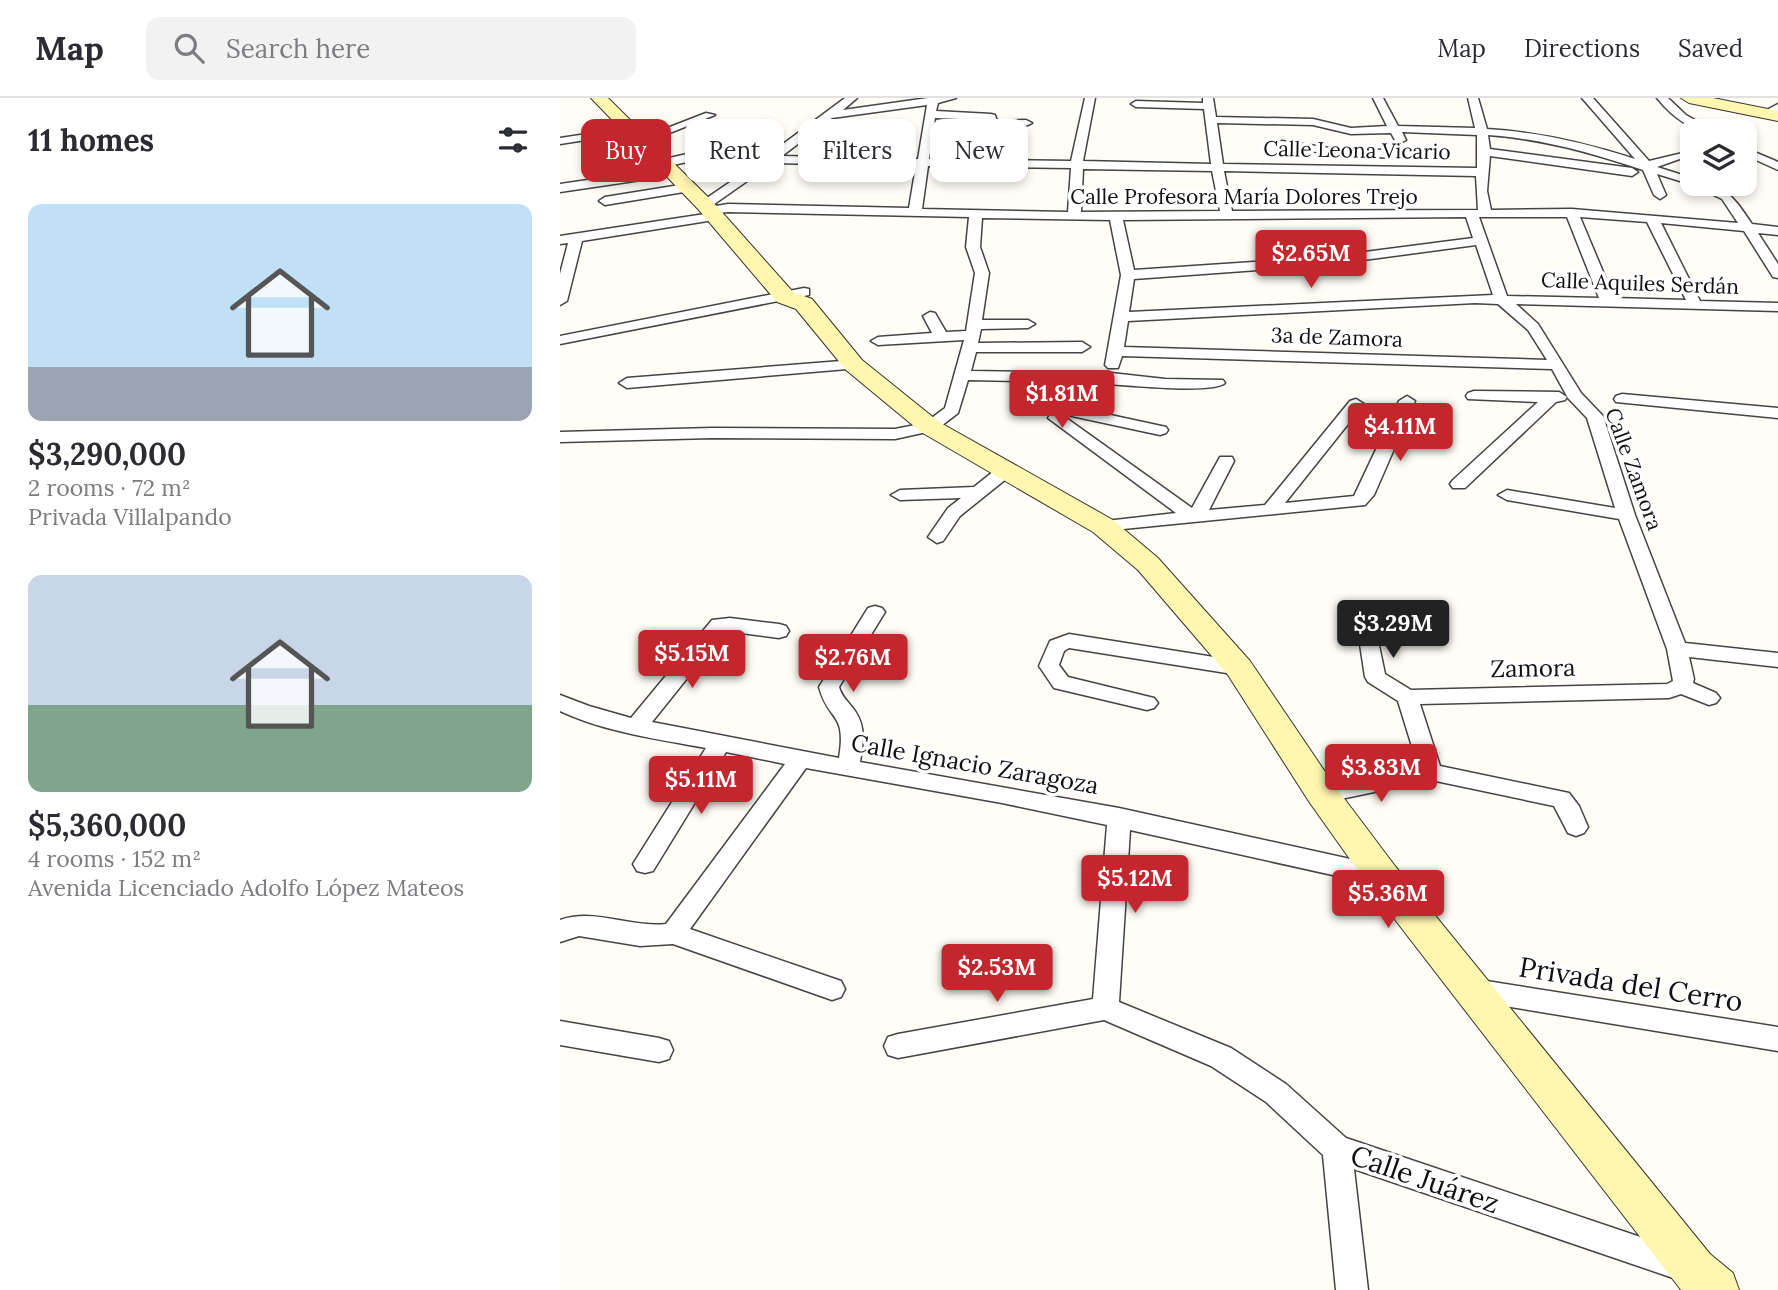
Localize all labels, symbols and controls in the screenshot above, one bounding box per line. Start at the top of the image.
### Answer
search box [146,17,636,80]
text: Map [35,27,104,69]
icon: search [170,29,208,67]
text: Search here [226,32,370,65]
text: Map [1437,33,1486,64]
text: Directions [1524,33,1640,64]
text: Saved [1678,33,1743,64]
chip: Buy [581,119,671,182]
chip: Rent [685,119,784,182]
chip: Filters [798,119,916,182]
chip: New [930,119,1028,182]
map controls [1680,119,1757,196]
button: layers [1680,119,1757,196]
text: 11 homes [28,121,154,159]
icon: filters [494,121,532,159]
street label: Calle Leona Vicario [1263,135,1451,165]
street label: Calle Profesora María Dolores Trejo [1070,183,1418,210]
pin: $2.65M [1254,230,1368,290]
text: $2.65M [1271,238,1351,267]
icon: home [217,250,343,376]
street label: Calle Aquiles Serdán [1540,266,1740,300]
street label: 3a de Zamora [1271,321,1404,353]
pin: $1.81M [1005,370,1119,430]
text: $1.81M [1025,378,1099,407]
pin: $4.11M [1343,404,1457,463]
street label: Calle Zamora [1599,404,1669,534]
text: $4.11M [1364,411,1436,440]
text: $3,290,000 [28,435,186,473]
text: 2 rooms · 72 m² [28,473,191,502]
text: Privada Villalpando [28,502,232,531]
pin: $3.29M [1336,601,1450,660]
text: $3.29M [1353,608,1433,637]
icon: home [217,621,343,747]
pin: $5.15M [635,630,749,690]
pin: $2.76M [796,634,910,694]
text: $5.15M [654,638,730,667]
text: $2.76M [815,642,891,671]
street label: Zamora [1490,652,1576,684]
street label: Calle Ignacio Zaragoza [849,727,1101,801]
pin: $3.83M [1324,744,1438,804]
text: $3.83M [1341,752,1421,781]
pin: $5.11M [644,756,758,816]
text: $5.11M [665,764,737,793]
text: $5,360,000 [28,806,186,844]
text: 4 rooms · 152 m² [28,844,201,873]
pin: $5.12M [1078,856,1192,915]
text: $5.12M [1097,863,1173,892]
pin: $5.36M [1331,870,1445,930]
text: Avenida Licenciado Adolfo López Mateos [28,873,464,902]
text: $5.36M [1348,878,1428,907]
pin: $2.53M [940,944,1054,1004]
street label: Privada del Cerro [1517,949,1745,1019]
text: $2.53M [958,952,1036,981]
street label: Calle Juárez [1346,1137,1504,1221]

